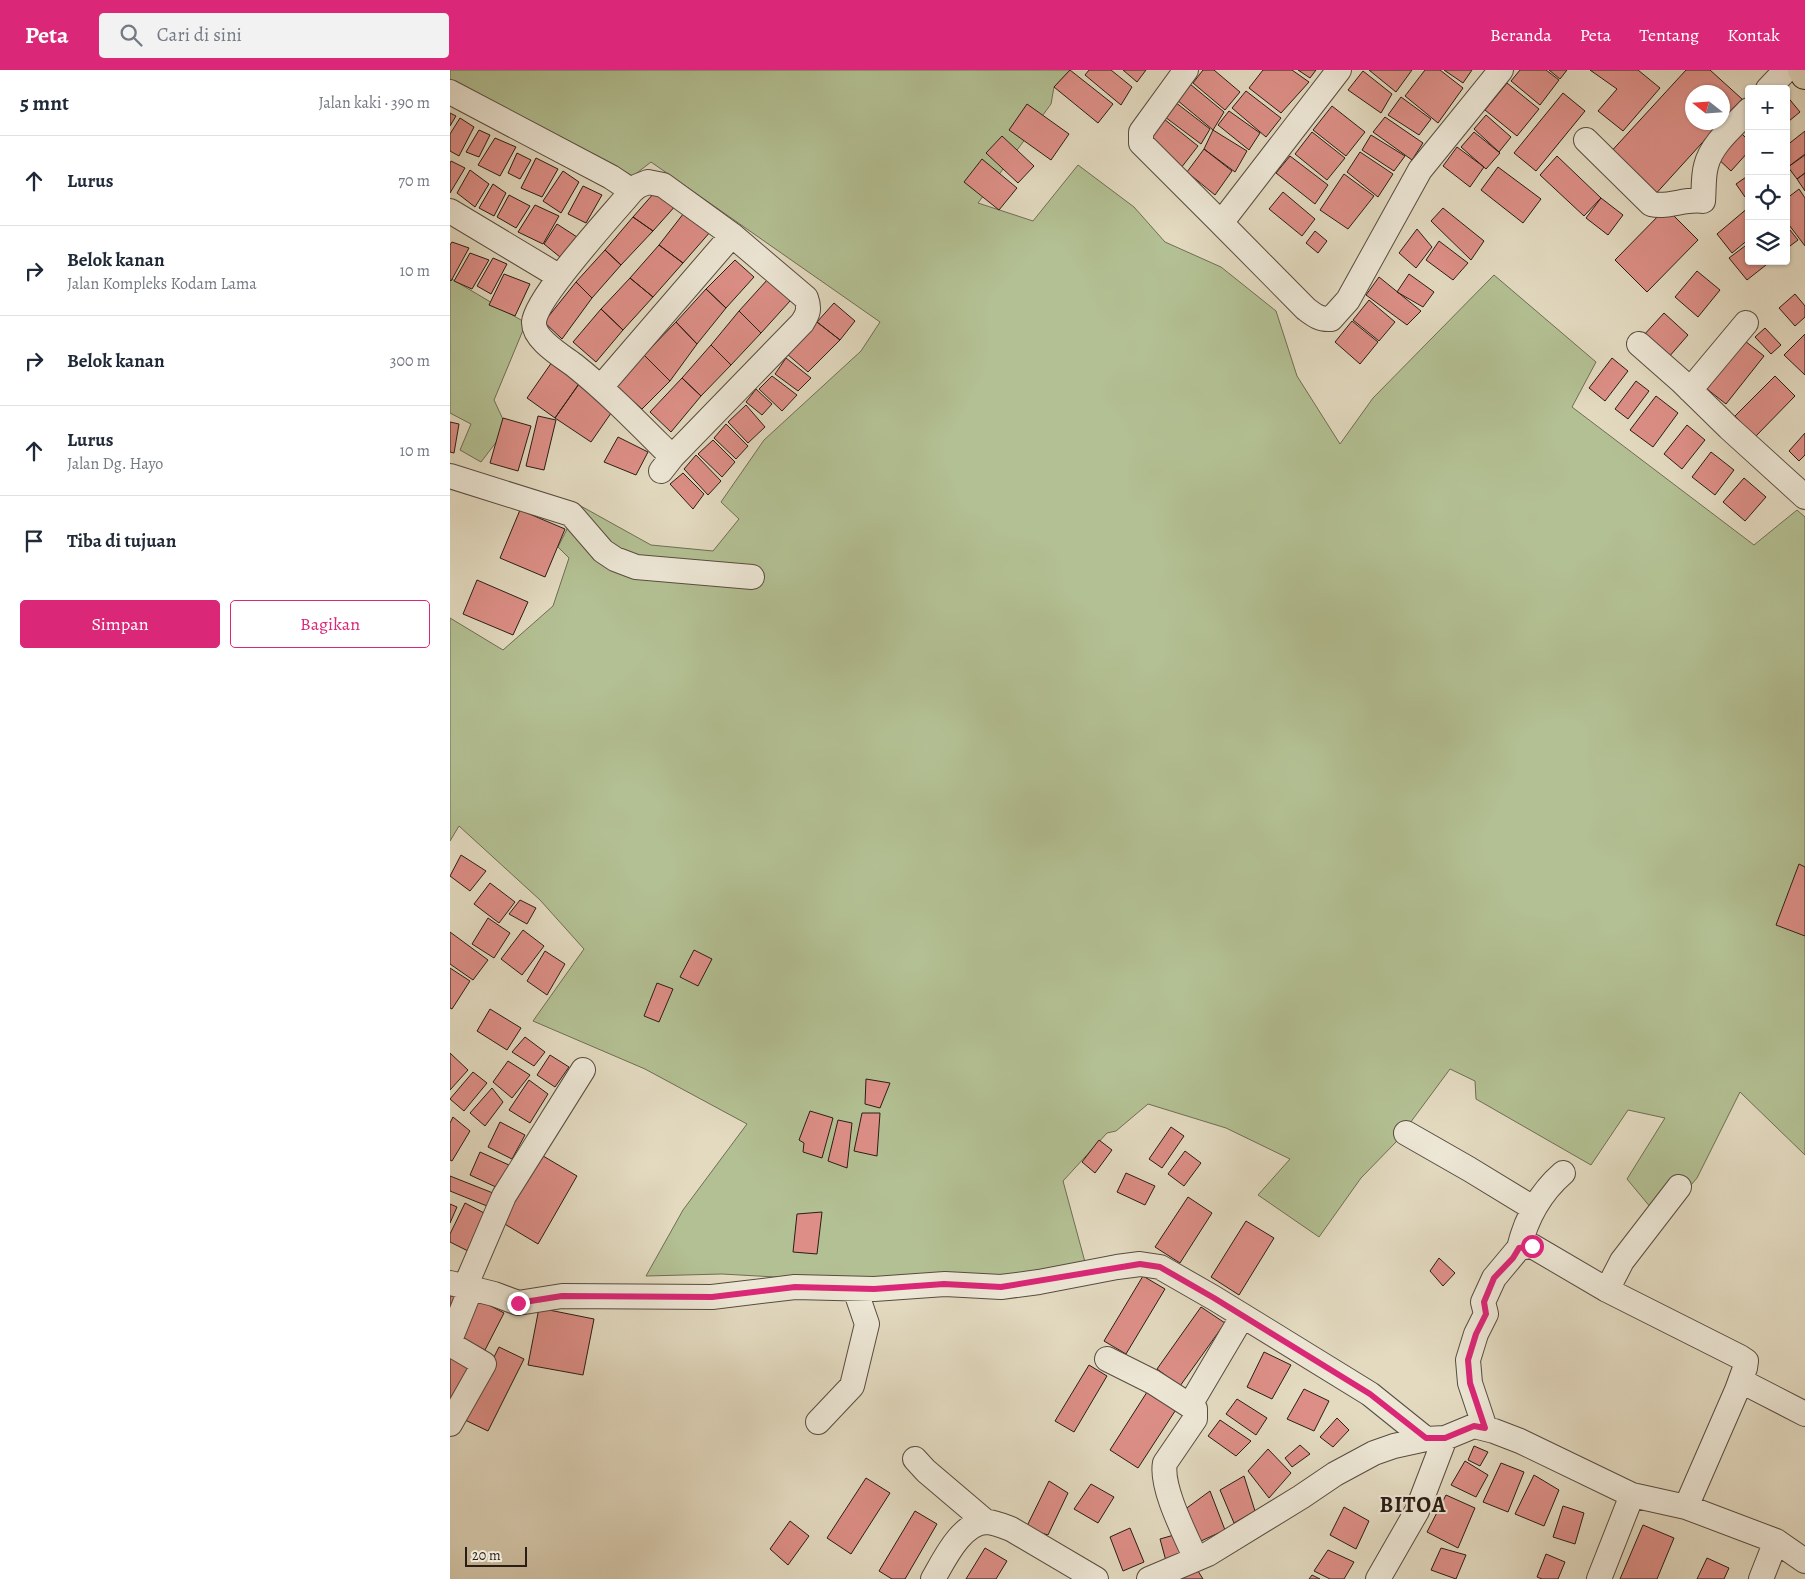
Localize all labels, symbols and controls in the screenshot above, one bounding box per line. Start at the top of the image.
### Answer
search box [99,13,449,58]
text: Peta [25,19,69,51]
icon: search [117,21,145,49]
text: Cari di sini [157,22,242,48]
text: Beranda [1490,23,1552,47]
text: Peta [1580,23,1611,47]
text: Tentang [1639,23,1699,47]
text: Kontak [1727,23,1780,47]
north arrow [1685,85,1730,130]
map controls [1745,85,1790,265]
button: + [1745,85,1790,130]
text: 5 mnt [20,89,69,117]
text: Jalan kaki · 390 m [318,92,430,114]
button: − [1745,130,1790,175]
icon: ahead [20,167,48,195]
text: Lurus [67,168,113,194]
text: 70 m [398,170,430,192]
button: locate [1745,175,1790,220]
button: layers [1745,220,1790,265]
text: Belok kanan [67,247,165,273]
icon: right [20,257,48,285]
text: 10 m [400,260,430,282]
text: Jalan Kompleks Kodam Lama [67,273,257,295]
icon: right [20,347,48,375]
text: Belok kanan [67,348,165,374]
text: 300 m [390,350,430,372]
text: Lurus [67,427,113,453]
icon: ahead [20,437,48,465]
text: 10 m [400,440,430,462]
text: Jalan Dg. Hayo [67,453,163,475]
icon: arrive [20,527,48,555]
text: Tiba di tujuan [67,528,176,554]
button: Simpan [20,600,220,648]
button: Bagikan [230,600,430,648]
route start [1521,1235,1544,1258]
route end [507,1292,530,1315]
district label: BITOA [1379,1490,1447,1520]
scale bar [465,1544,528,1567]
text: 20 m [472,1546,501,1565]

